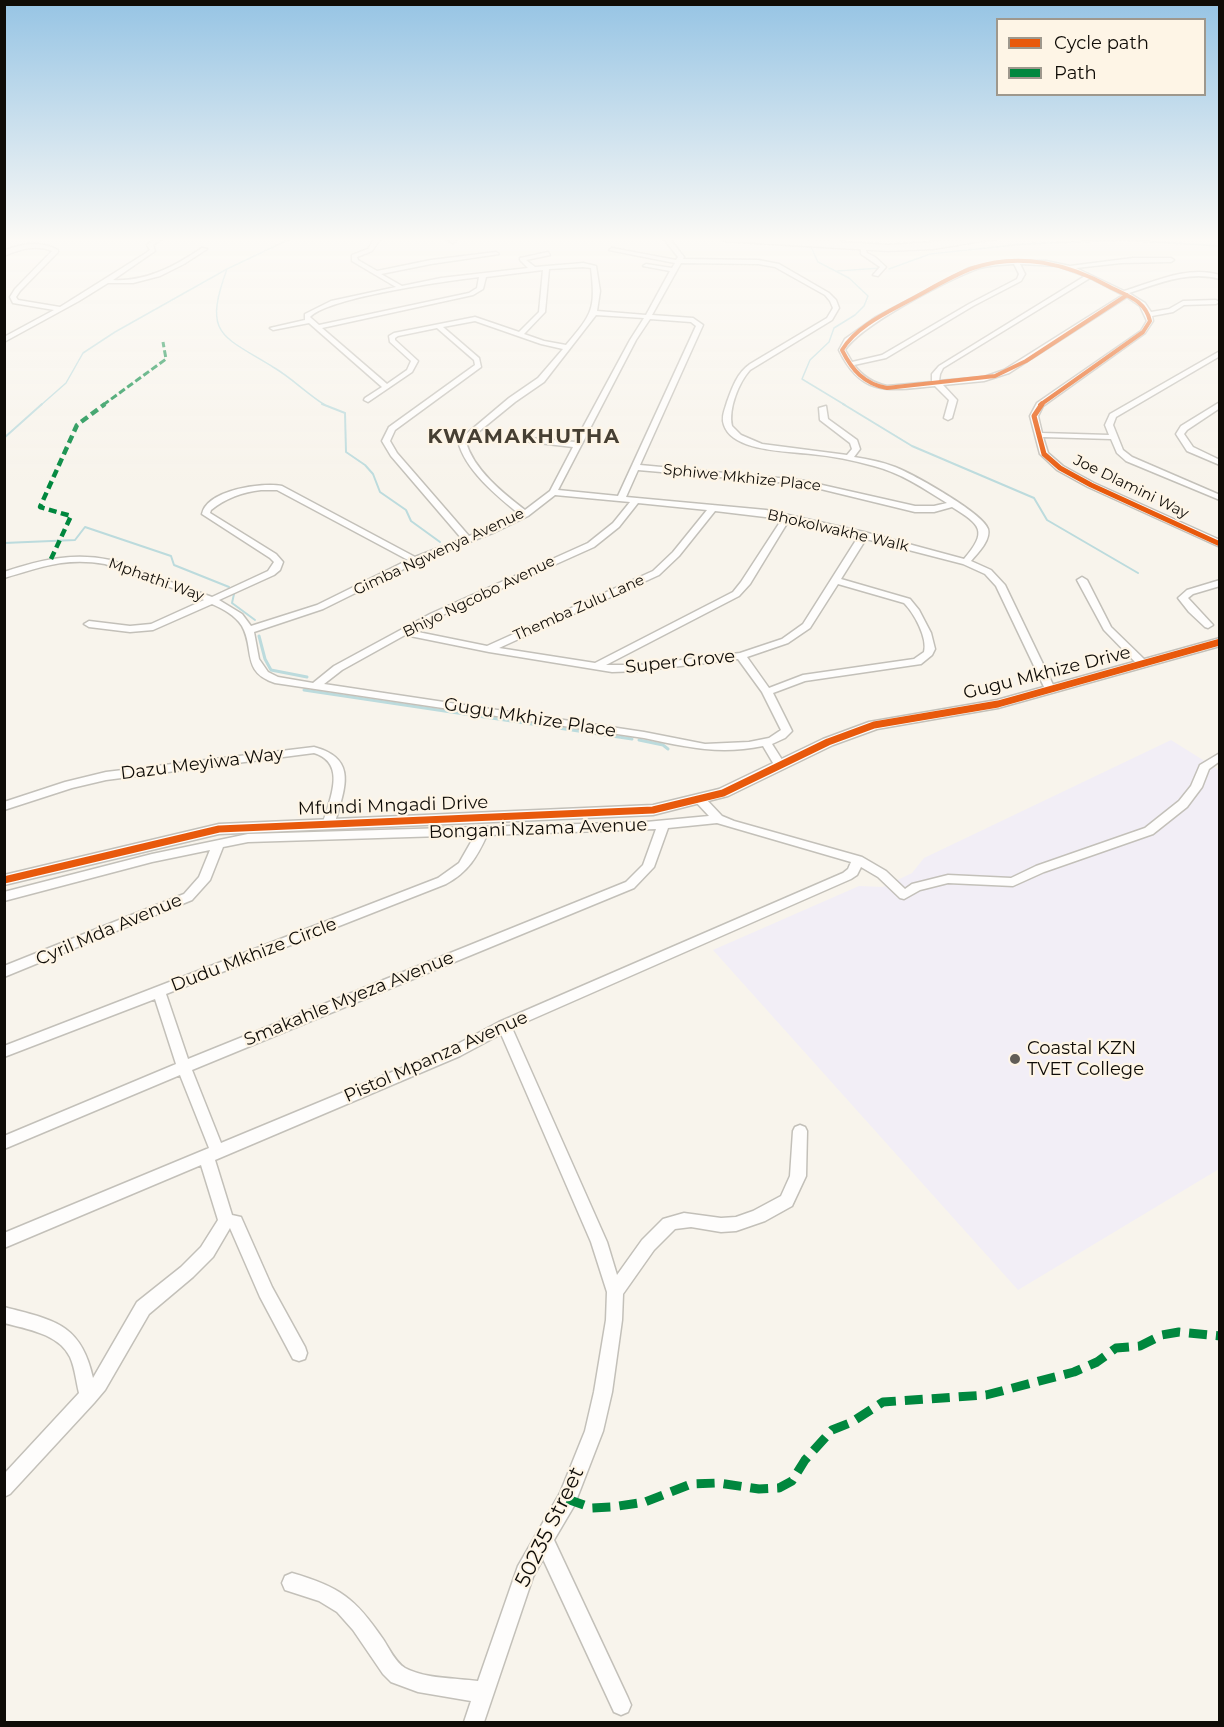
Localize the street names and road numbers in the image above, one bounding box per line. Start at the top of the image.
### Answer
street label: Joe Dlamini Way [1071,451,1191,523]
street label: Sphiwe Mkhize Place [662,461,822,495]
street label: Gimba Ngwenya Avenue [351,505,527,599]
street label: Bhokolwakhe Walk [766,506,910,556]
street label: Bhiyo Ngcobo Avenue [400,552,558,642]
street label: Mphathi Way [106,554,206,606]
street label: Themba Zulu Lane [511,571,647,645]
street label: Gugu Mkhize Drive [961,642,1133,704]
street label: Super Grove [624,645,736,679]
street label: Gugu Mkhize Place [442,694,618,742]
street label: Dazu Meyiwa Way [119,743,285,785]
street label: Mfundi Mngadi Drive [297,792,489,820]
street label: Bongani Nzama Avenue [428,814,648,844]
street label: Cyril Mda Avenue [33,889,185,971]
street label: Dudu Mkhize Circle [168,913,340,997]
street label: Smakahle Myeza Avenue [241,947,457,1051]
street label: Pistol Mpanza Avenue [341,1007,531,1107]
street label: 50235 Street [510,1463,590,1591]

